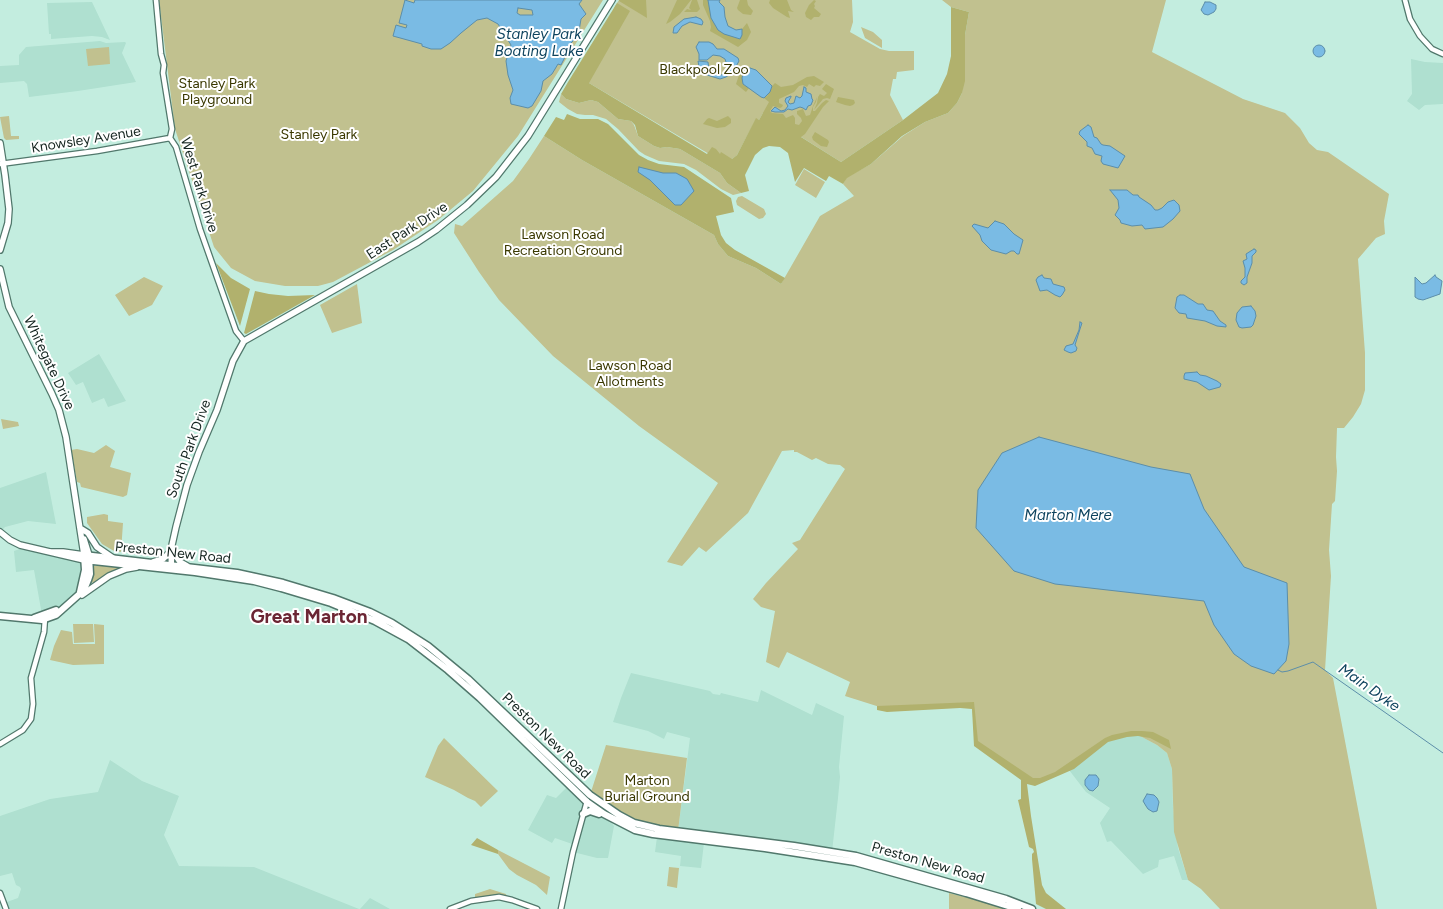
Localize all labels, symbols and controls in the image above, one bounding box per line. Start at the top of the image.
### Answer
water label: Stanley Park Boating Lake [495,26,583,61]
park label: Blackpool Zoo [659,62,749,78]
park label: Stanley Park Playground [179,76,255,108]
street label: Knowsley Avenue [30,123,142,157]
park label: Stanley Park [281,127,357,143]
street label: West Park Drive [177,136,221,234]
street label: East Park Drive [363,199,451,263]
park label: Lawson Road Recreation Ground [504,227,622,260]
street label: Whitegate Drive [20,313,78,413]
park label: Lawson Road Allotments [588,358,672,391]
street label: South Park Drive [163,397,215,501]
water label: Marton Mere [1024,507,1112,525]
street label: Preston New Road [114,539,232,567]
district label: Great Marton [250,606,368,628]
water label: Main Dyke [1335,660,1403,716]
street label: Preston New Road [498,689,594,783]
park label: Marton Burial Ground [604,773,690,806]
street label: Preston New Road [870,839,986,887]

